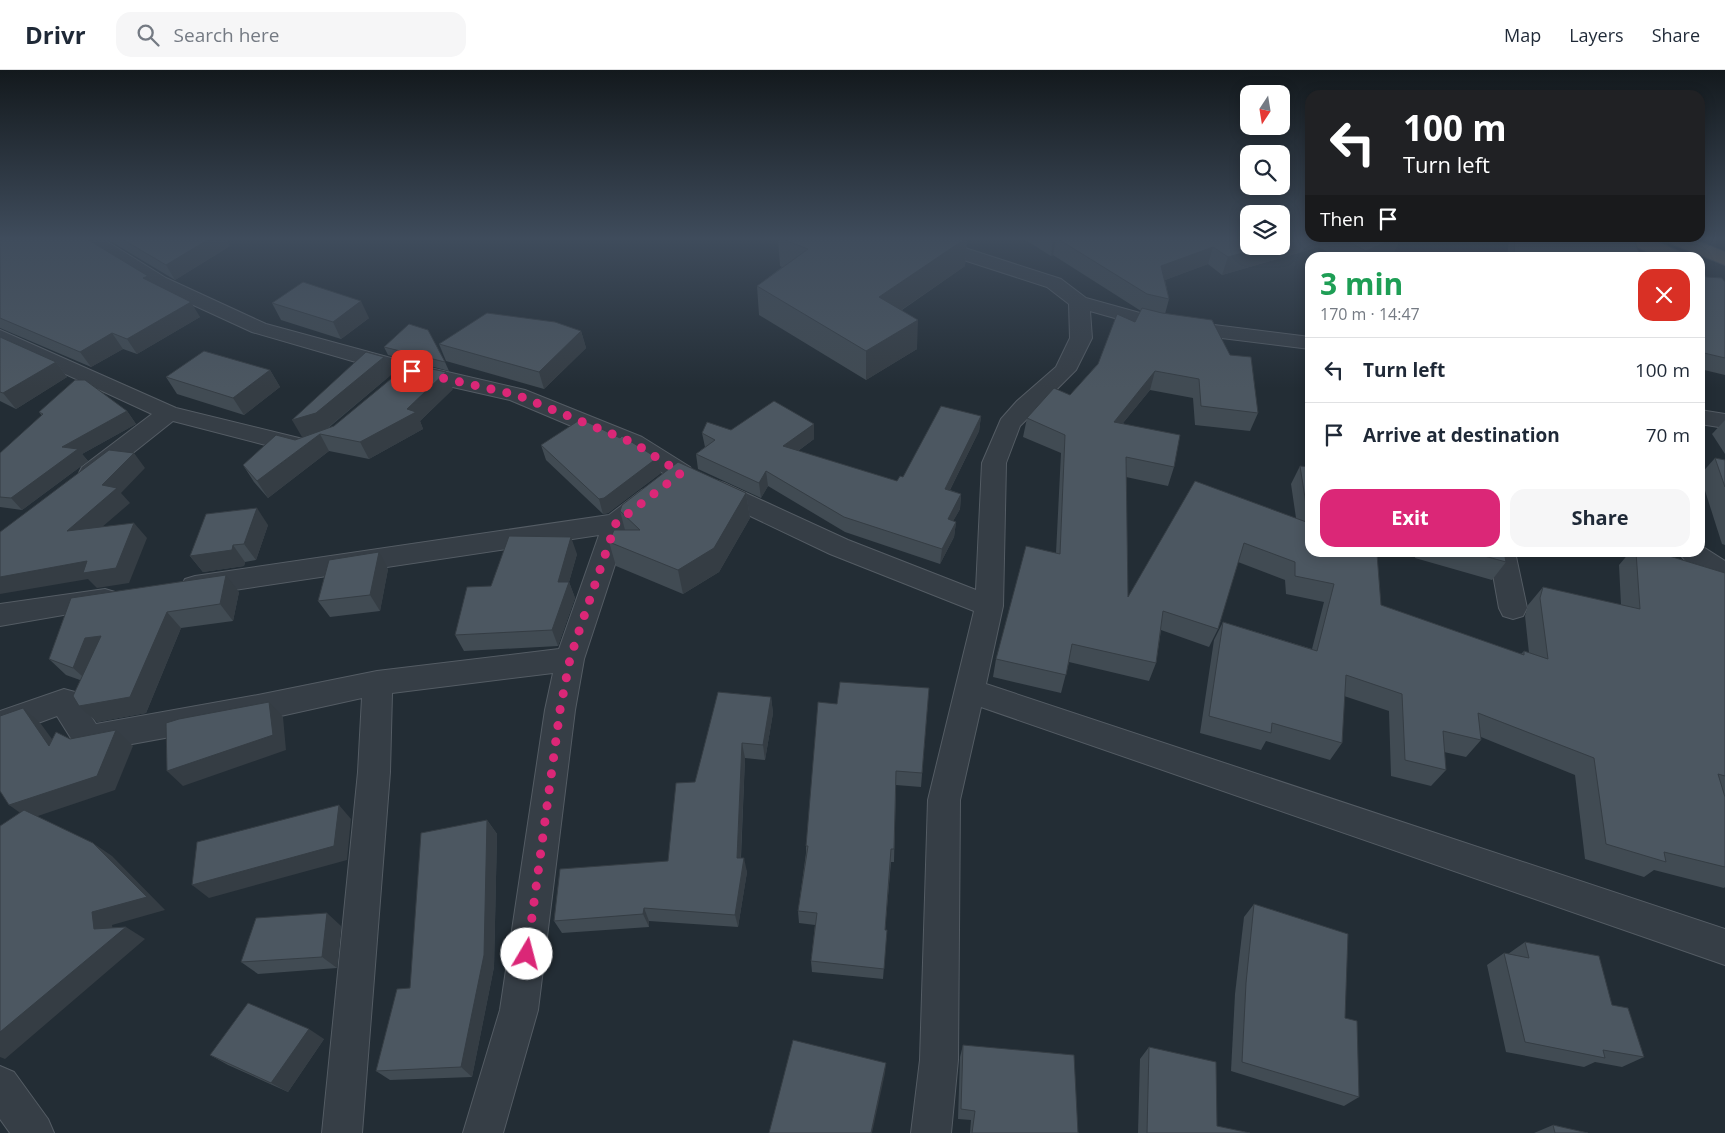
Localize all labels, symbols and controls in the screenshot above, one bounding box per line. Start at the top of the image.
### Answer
search box [116,12,466,57]
text: Drivr [25,18,86,51]
icon: search [134,21,162,49]
text: Search here [174,22,279,48]
text: Map [1504,23,1541,47]
text: Layers [1569,23,1624,47]
text: Share [1652,23,1700,47]
north arrow [1240,85,1290,135]
map controls [1240,85,1290,255]
text: 100 m [1403,104,1507,151]
icon: left [1320,110,1385,175]
button: search [1240,145,1290,195]
text: Turn left [1403,149,1490,179]
button: layers [1240,205,1290,255]
icon: arrive [1374,205,1402,233]
text: Then [1320,206,1364,232]
text: 3 min [1320,263,1403,304]
button: close [1638,269,1690,321]
text: 170 m · 14:47 [1320,303,1420,325]
pin [391,350,433,392]
icon: left [1320,356,1348,384]
icon: arrive [398,357,426,385]
text: Turn left [1363,357,1445,383]
text: 100 m [1635,357,1690,383]
icon: arrive [1320,421,1348,449]
text: Arrive at destination [1363,422,1560,448]
text: 70 m [1646,422,1690,448]
button: Exit [1320,489,1500,547]
button: Share [1510,489,1690,547]
position arrow [500,927,552,979]

